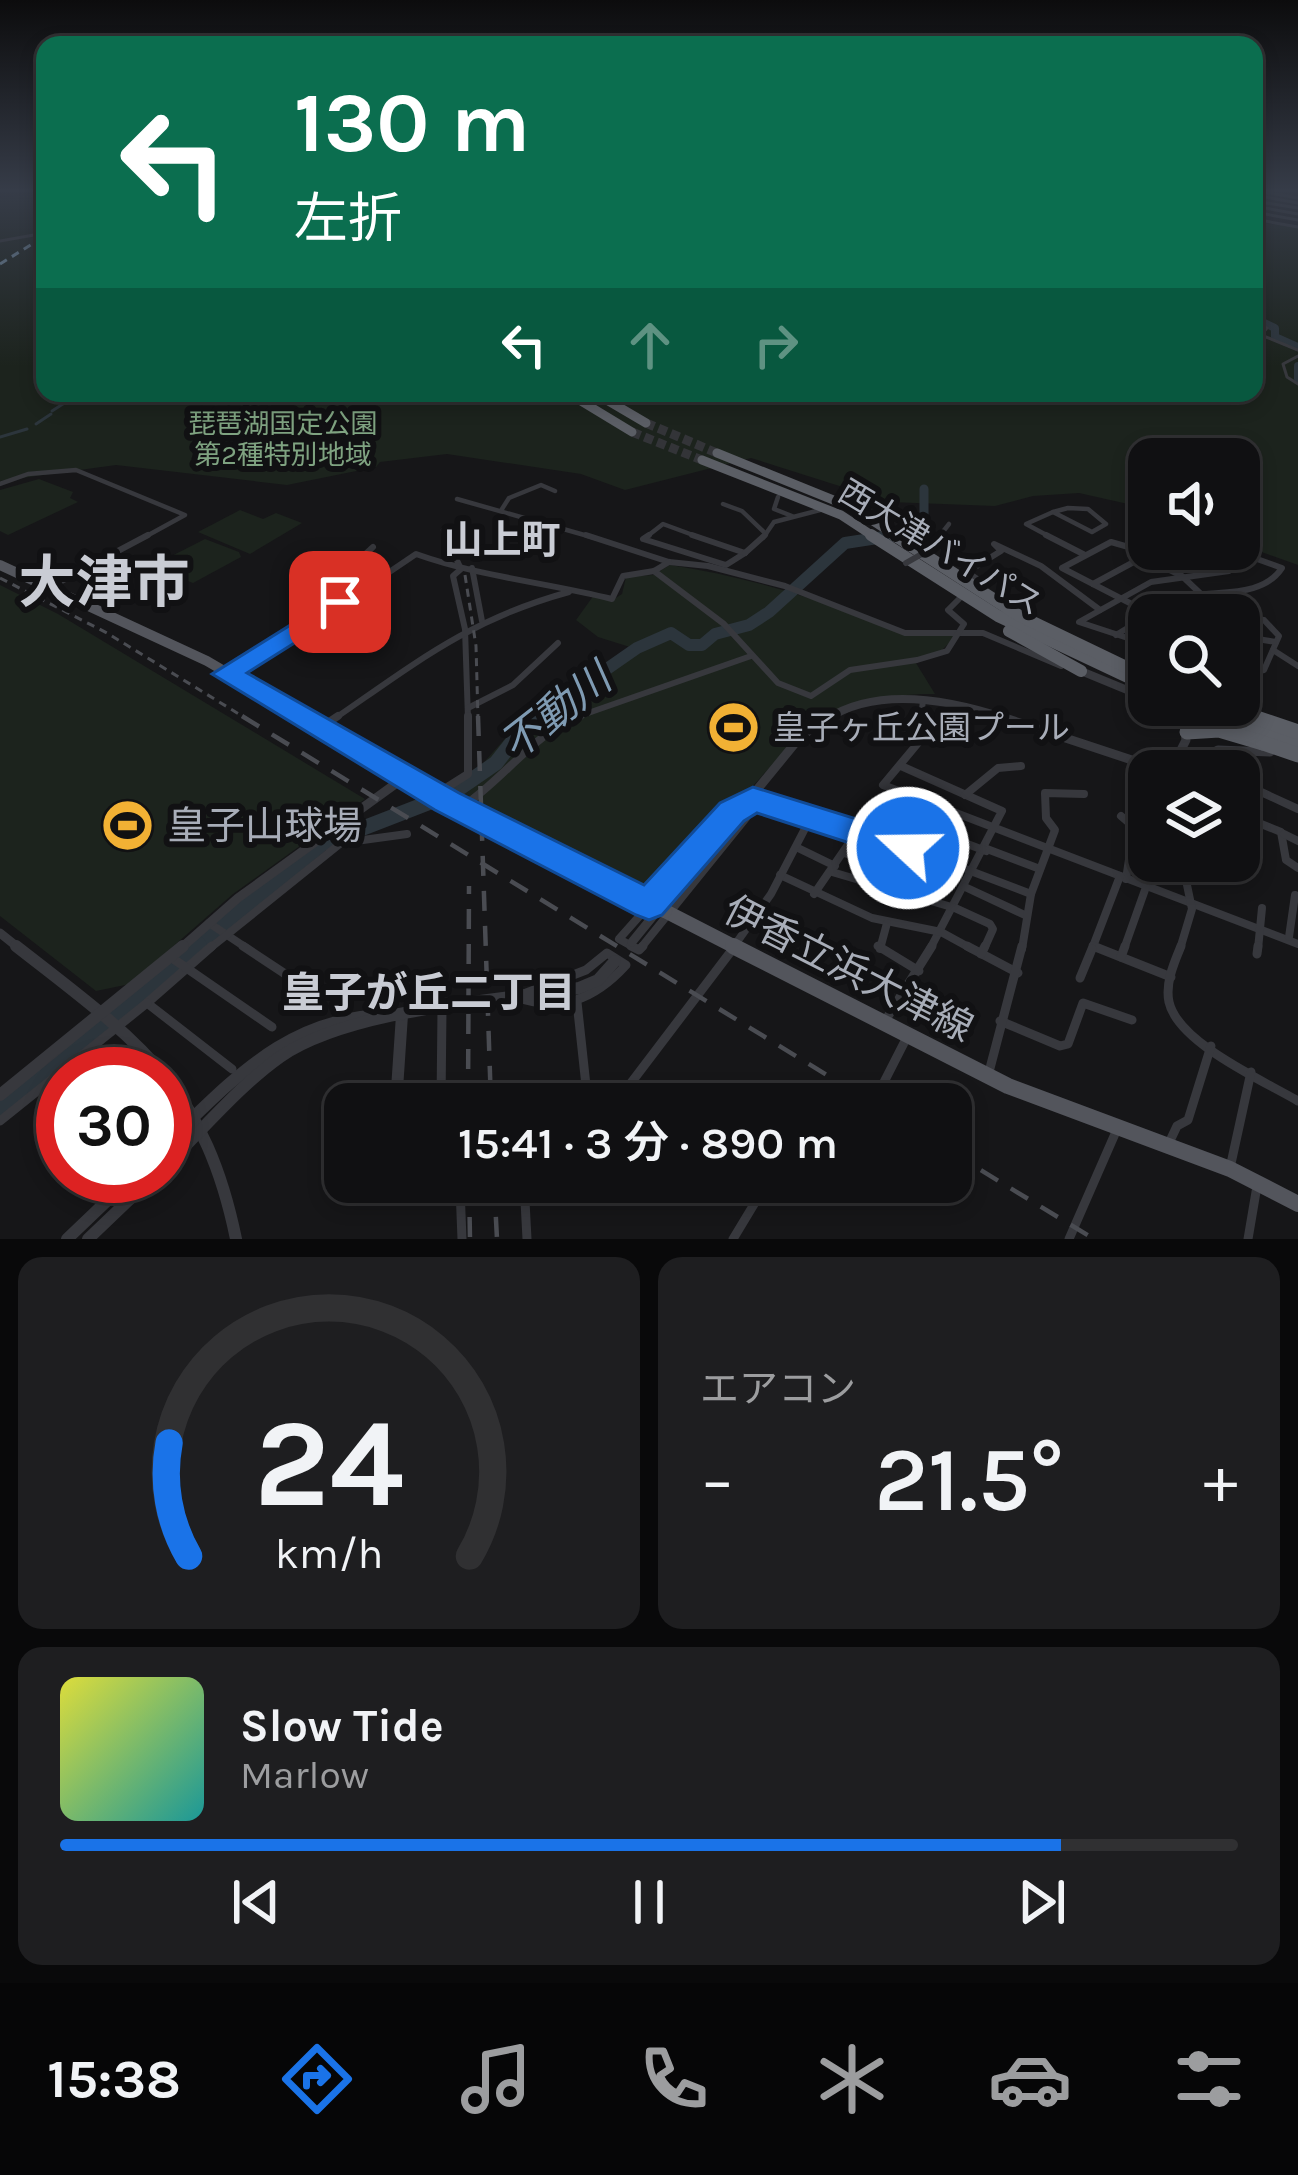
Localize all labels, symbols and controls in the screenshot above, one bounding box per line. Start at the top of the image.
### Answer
text: 130 m [294,74,530,172]
icon: left [96,84,252,240]
text: 左折 [294,187,402,251]
icon: left [491,312,557,378]
icon: ahead [617,312,683,378]
icon: right [743,312,809,378]
park label: 琵琶湖国定公園 第2種特別地域 [189,408,378,471]
map controls [1128,438,1260,882]
button: sound [1128,438,1260,570]
street label: 西大津バイパス [832,472,1049,623]
district label: 山上町 [443,517,561,563]
district label: 大津市 [19,550,190,616]
pin [289,551,391,653]
icon: arrive [307,569,373,635]
button: search [1128,594,1260,726]
water label: 不動川 [491,651,624,770]
sports icon: 皇子ヶ丘公園プール [706,699,762,755]
place label: 皇子ヶ丘公園プール [773,709,1070,747]
button: layers [1128,750,1260,882]
position arrow [845,785,971,911]
sports icon: 皇子山球場 [100,797,156,853]
place label: 皇子山球場 [167,803,362,849]
street label: 伊香立浜大津線 [716,886,981,1051]
district label: 皇子が丘二丁目 [282,968,576,1018]
speed limit sign: 30 [36,1047,192,1203]
text: 15:41 · 3 分 · 890 m [458,1117,838,1169]
text: エアコン [700,1366,856,1412]
text: 24 [254,1391,404,1536]
text: 21.5° [874,1427,1064,1533]
text: − [700,1441,735,1519]
text: + [1203,1441,1238,1519]
text: km/h [275,1529,383,1579]
text: Slow Tide [240,1700,444,1752]
text: Marlow [240,1752,369,1798]
icon: previous [223,1869,289,1935]
icon: pause [616,1869,682,1935]
icon: next [1009,1869,1075,1935]
icon: directions [275,2037,359,2121]
icon: music [454,2037,538,2121]
icon: phone [632,2037,716,2121]
icon: climate [810,2037,894,2121]
icon: car [988,2037,1072,2121]
icon: filters [1167,2037,1251,2121]
text: 15:38 [47,2047,181,2111]

